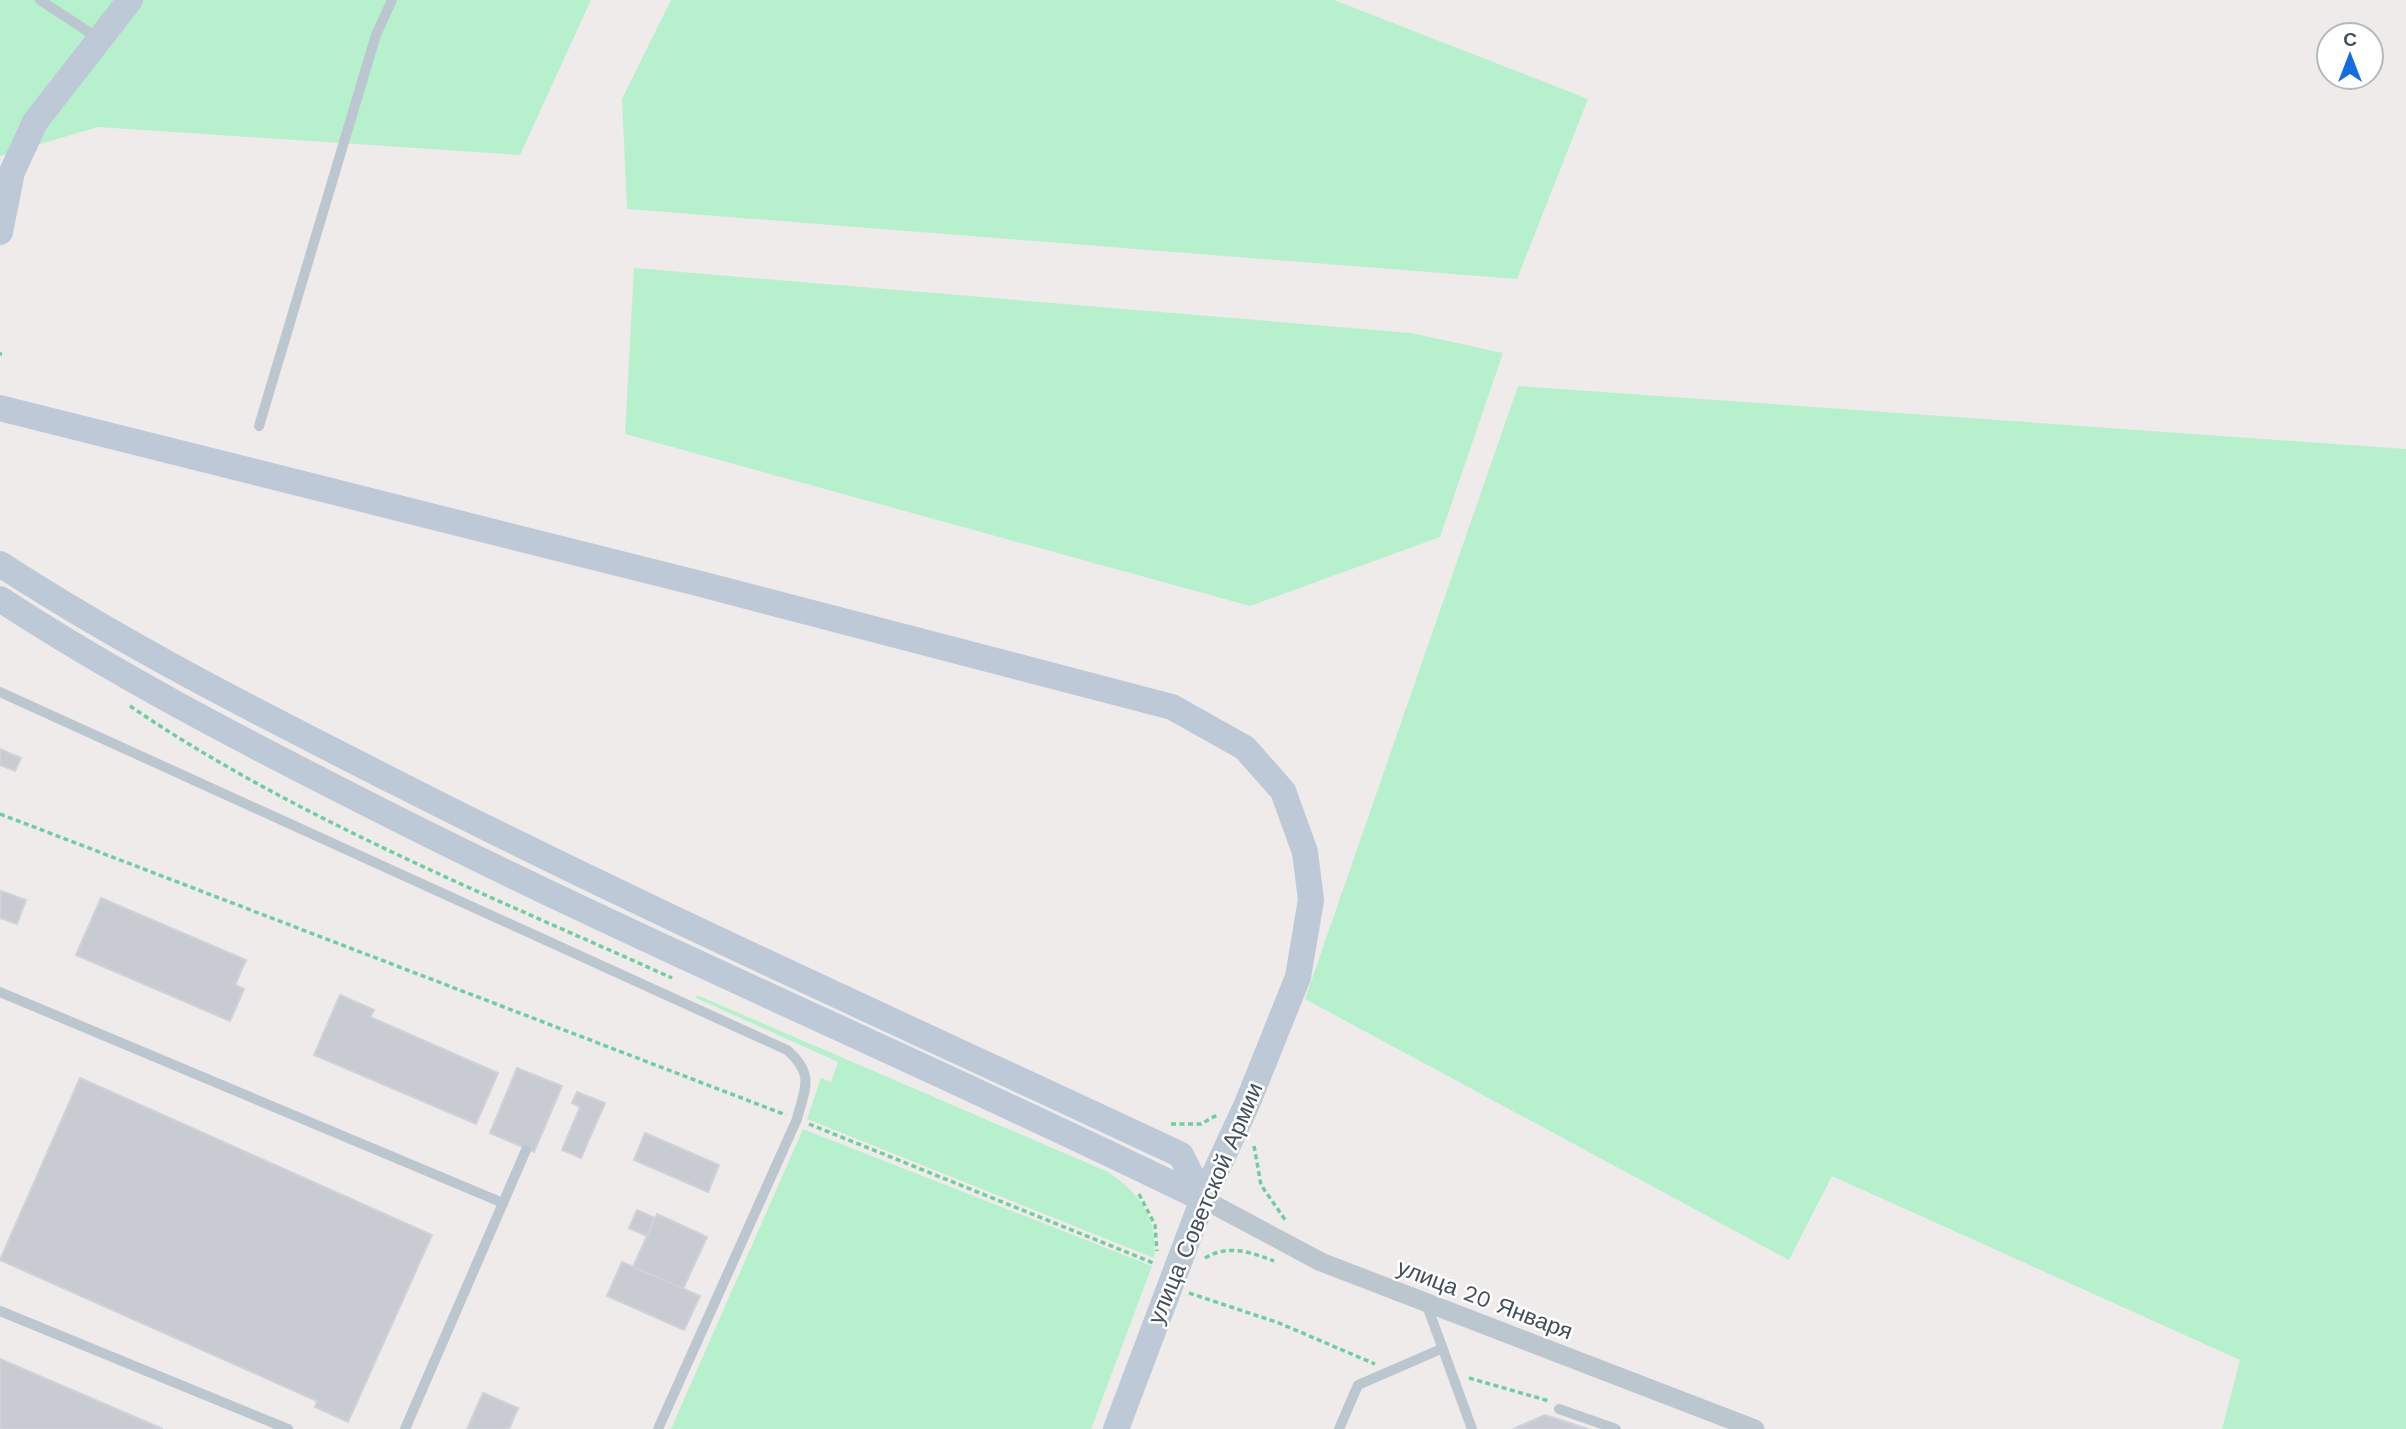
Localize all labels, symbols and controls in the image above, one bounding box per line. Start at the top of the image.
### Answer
north arrow [2315,21,2385,91]
text: С [2343,28,2357,51]
street label: улица Советской Армии [1142,1078,1269,1328]
street label: улица 20 Января [1393,1254,1576,1345]

